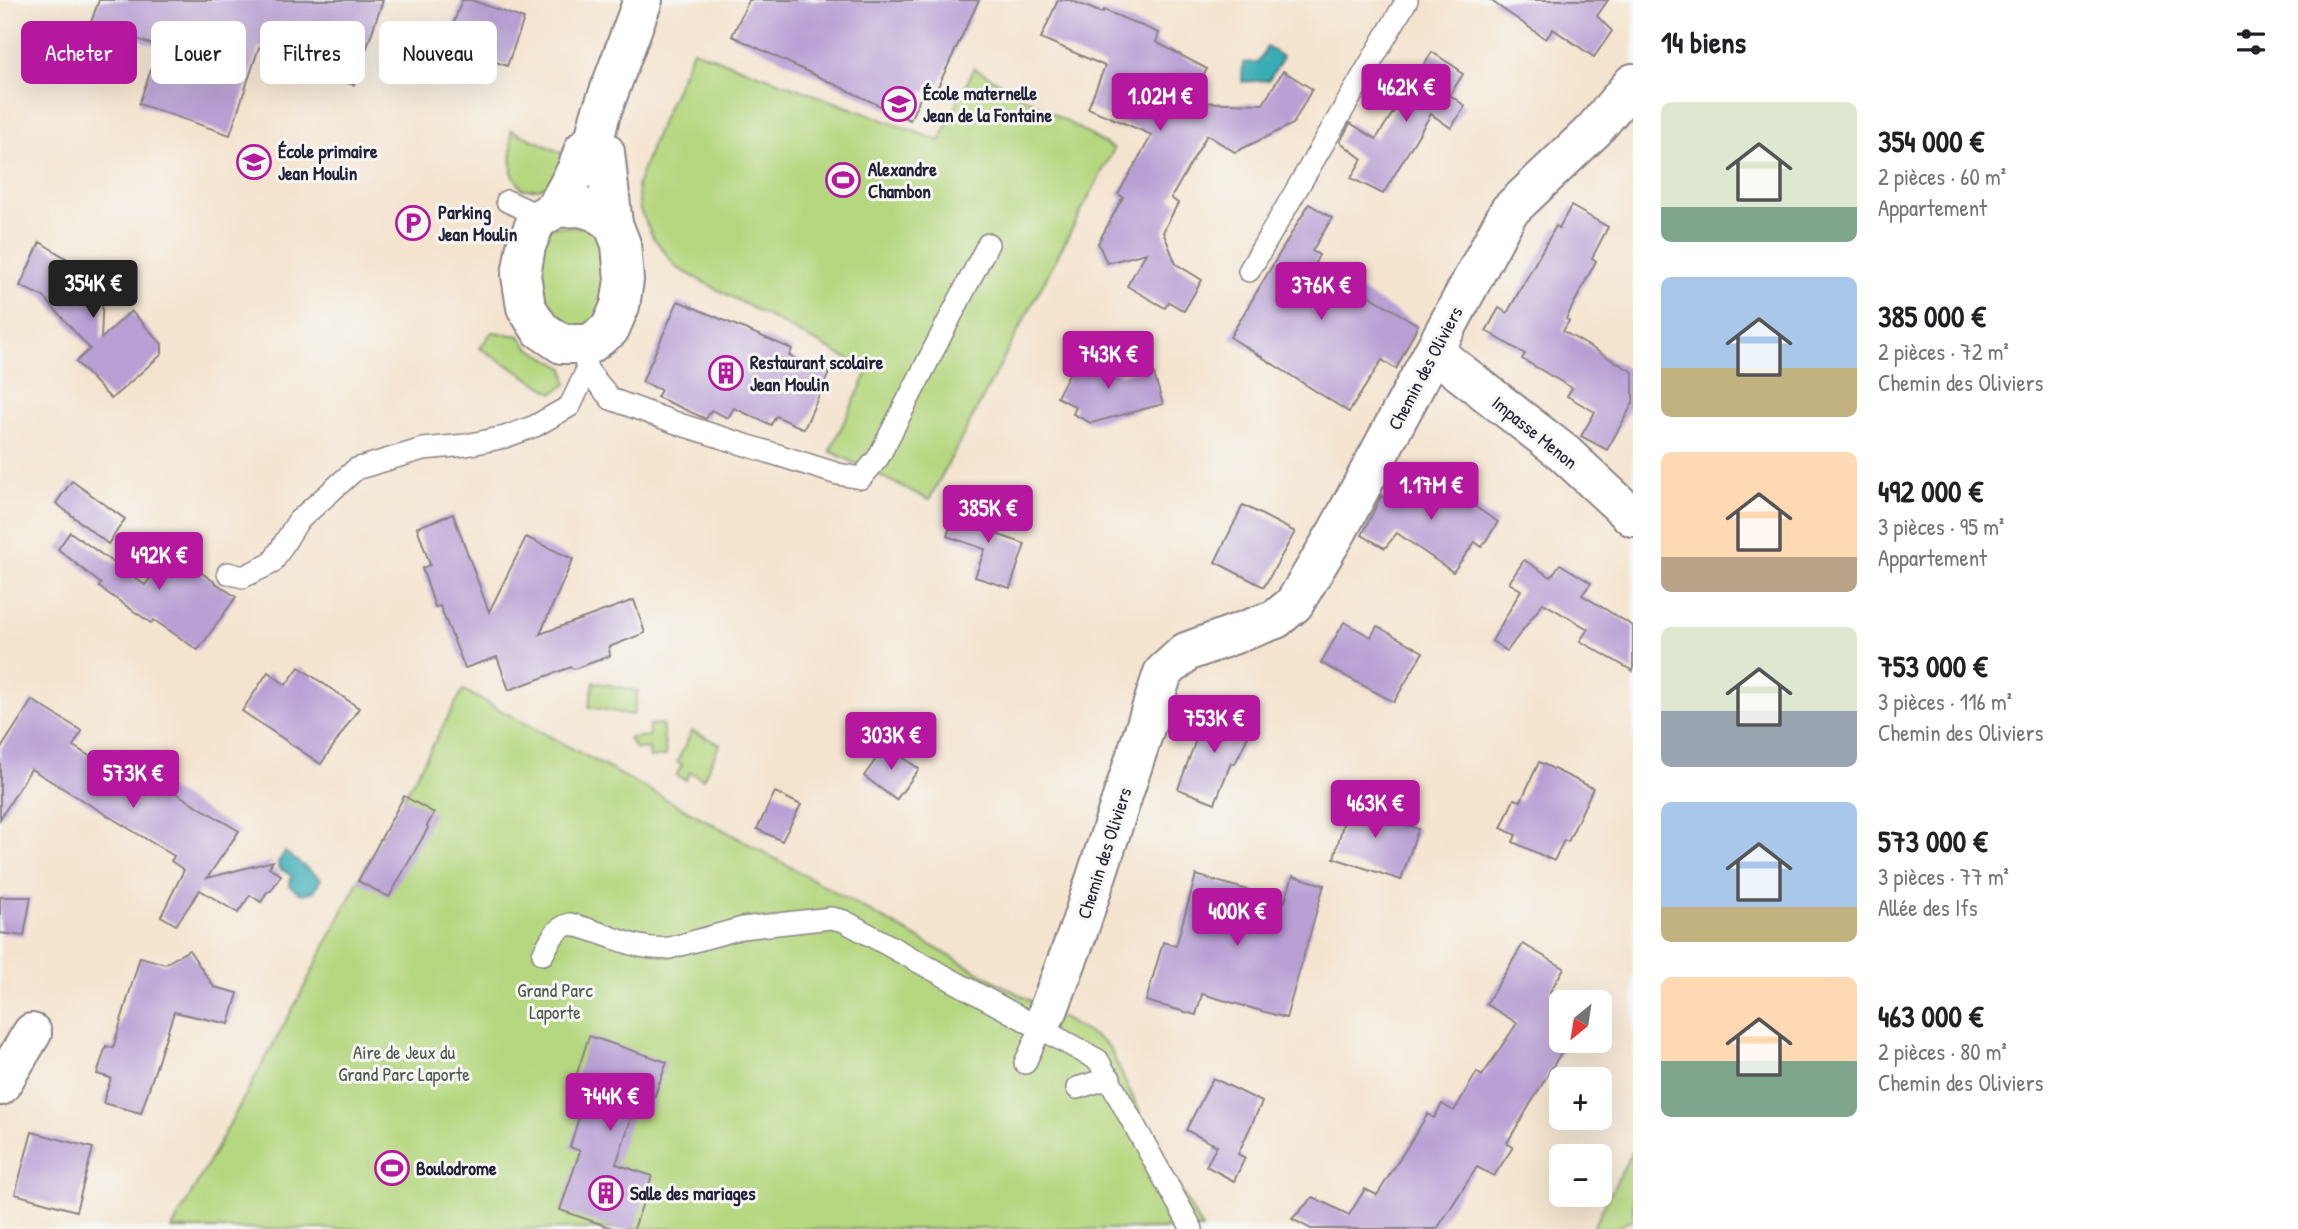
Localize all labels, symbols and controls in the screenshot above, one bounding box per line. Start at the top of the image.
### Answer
chip: Acheter [21,21,137,84]
chip: Louer [151,21,246,84]
chip: Filtres [260,21,365,84]
chip: Nouveau [379,21,497,84]
text: 14 biens [1661,22,1746,62]
icon: filters [2232,23,2270,61]
pin: 462K € [1349,64,1463,124]
text: 462K € [1378,71,1434,102]
pin: 1.02M € [1095,74,1225,133]
place label: École maternelle Jean de la Fontaine [923,80,1052,128]
text: 1.02M € [1128,80,1192,111]
school or university icon: École maternelle Jean de la Fontaine [880,85,918,123]
text: 354 000 € [1878,121,1984,161]
icon: home [1717,130,1801,214]
place label: École primaire Jean Moulin [278,138,378,186]
school or university icon: École primaire Jean Moulin [235,143,273,181]
place label: Alexandre Chambon [868,156,937,204]
sports icon: Alexandre Chambon [824,161,862,199]
text: 2 pièces · 60 m² [1878,161,2006,192]
text: Appartement [1878,192,1987,223]
place label: Parking Jean Moulin [438,199,518,247]
parking icon: Parking Jean Moulin [394,204,432,242]
pin: 354K € [36,260,150,320]
pin: 376K € [1264,262,1378,322]
text: 354K € [64,267,122,298]
text: 376K € [1291,269,1351,300]
text: 385 000 € [1878,296,1986,336]
street label: Chemin des Oliviers [1381,302,1469,434]
icon: home [1717,305,1801,389]
pin: 743K € [1051,332,1165,391]
text: 2 pièces · 72 m² [1878,336,2009,367]
text: 743K € [1079,338,1137,369]
place label: Restaurant scolaire Jean Moulin [750,349,884,397]
building icon: Restaurant scolaire Jean Moulin [707,354,745,392]
text: Chemin des Oliviers [1878,367,2043,398]
street label: Impasse Menon [1487,389,1583,475]
pin: 1.17M € [1366,462,1496,522]
text: 1.17M € [1399,469,1463,500]
text: 492 000 € [1878,471,1983,511]
icon: home [1717,480,1801,564]
pin: 385K € [931,486,1045,545]
text: 385K € [959,492,1017,523]
text: 3 pièces · 95 m² [1878,511,2004,542]
pin: 492K € [102,532,216,592]
text: 492K € [131,539,187,570]
text: Appartement [1878,542,1987,573]
text: 753 000 € [1878,646,1988,686]
icon: home [1717,655,1801,739]
text: 3 pièces · 116 m² [1878,686,2012,717]
pin: 753K € [1157,696,1271,755]
text: 753K € [1184,702,1244,733]
pin: 303K € [834,712,948,772]
text: Chemin des Oliviers [1878,717,2043,748]
text: 303K € [861,719,921,750]
pin: 573K € [76,750,190,810]
text: 573K € [103,757,163,788]
pin: 463K € [1318,780,1432,840]
street label: Chemin des Oliviers [1071,784,1137,922]
text: 463K € [1347,787,1403,818]
text: 573 000 € [1878,821,1988,861]
icon: home [1717,830,1801,914]
text: 3 pièces · 77 m² [1878,861,2009,892]
pin: 400K € [1180,888,1294,948]
text: Allée des Ifs [1878,892,1978,923]
text: 400K € [1208,895,1266,926]
park label: Grand Parc Laporte [517,977,593,1025]
north arrow [1549,990,1612,1054]
map controls [1549,990,1612,1207]
text: 463 000 € [1878,996,1983,1036]
icon: home [1717,1005,1801,1089]
text: 2 pièces · 80 m² [1878,1036,2007,1067]
park label: Aire de Jeux du Grand Parc Laporte [338,1039,470,1087]
button: + [1549,1067,1612,1130]
text: Chemin des Oliviers [1878,1067,2043,1098]
pin: 744K € [553,1074,667,1133]
text: 744K € [581,1080,639,1111]
button: − [1549,1144,1612,1207]
sports icon: Boulodrome [373,1149,411,1187]
place label: Boulodrome [416,1155,497,1181]
building icon: Salle des mariages [587,1174,625,1212]
place label: Salle des mariages [630,1180,756,1207]

